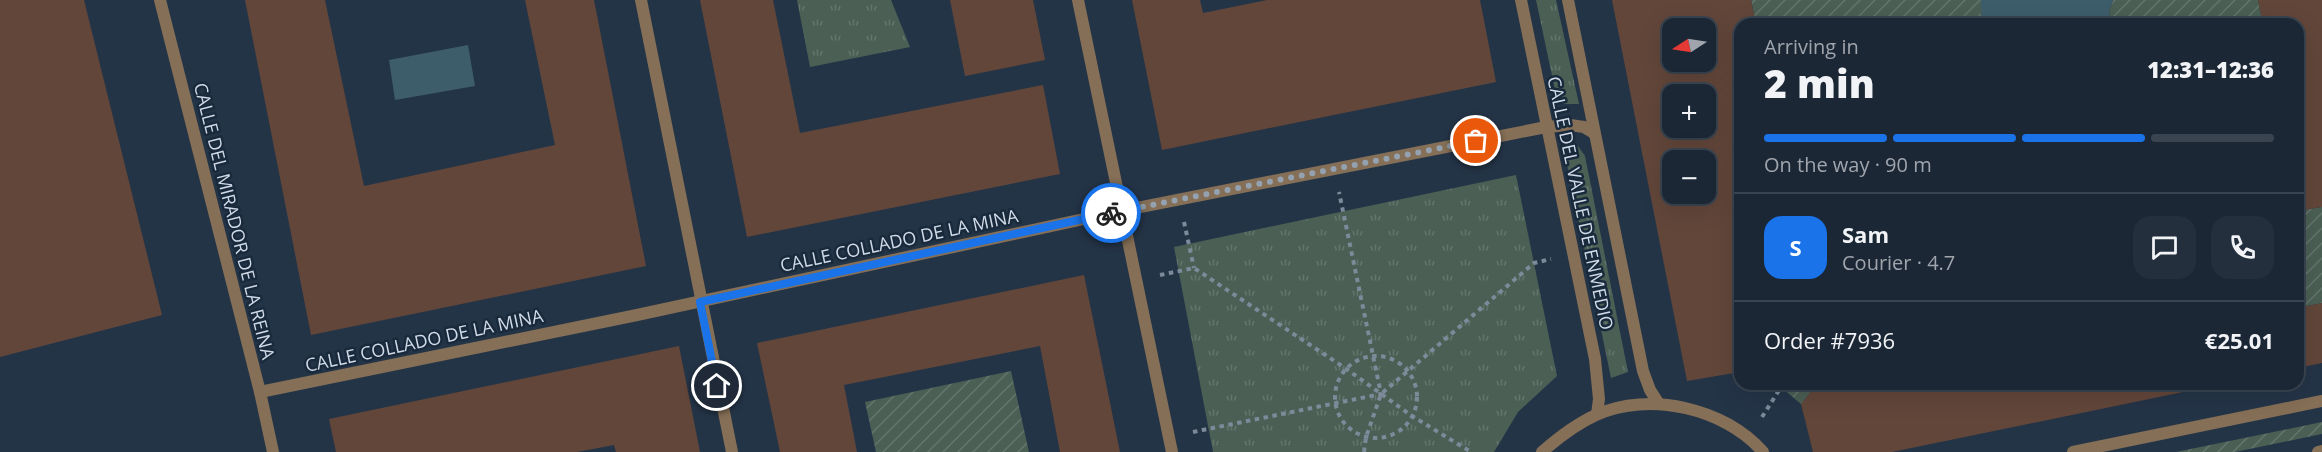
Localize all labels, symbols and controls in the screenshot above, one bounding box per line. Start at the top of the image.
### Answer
north arrow [1662,18,1716,72]
map controls [1662,18,1716,204]
text: Arriving in [1764,33,1859,60]
text: 12:31–12:36 [2147,54,2274,84]
text: 2 min [1764,56,1875,109]
street label: CALLE DEL VALLE DE ENMEDIO [1542,74,1620,332]
street label: CALLE DEL MIRADOR DE LA REINA [189,80,281,362]
button: + [1662,84,1716,138]
pin [1450,115,1501,166]
icon: bag [1459,124,1492,157]
button: − [1662,150,1716,204]
text: On the way · 90 m [1764,151,1932,178]
courier [1081,183,1141,243]
icon: bike [1095,197,1128,230]
street label: CALLE COLLADO DE LA MINA [778,203,1021,277]
button: chat [2133,216,2196,279]
button: phone [2211,216,2274,279]
text: Sam [1842,219,1889,249]
text: S [1789,232,1802,262]
text: Courier · 4.7 [1842,249,1955,276]
street label: CALLE COLLADO DE LA MINA [303,303,546,377]
text: Order #7936 [1764,325,1895,355]
text: €25.01 [2205,325,2274,355]
pin [691,360,742,411]
icon: home [700,369,733,402]

